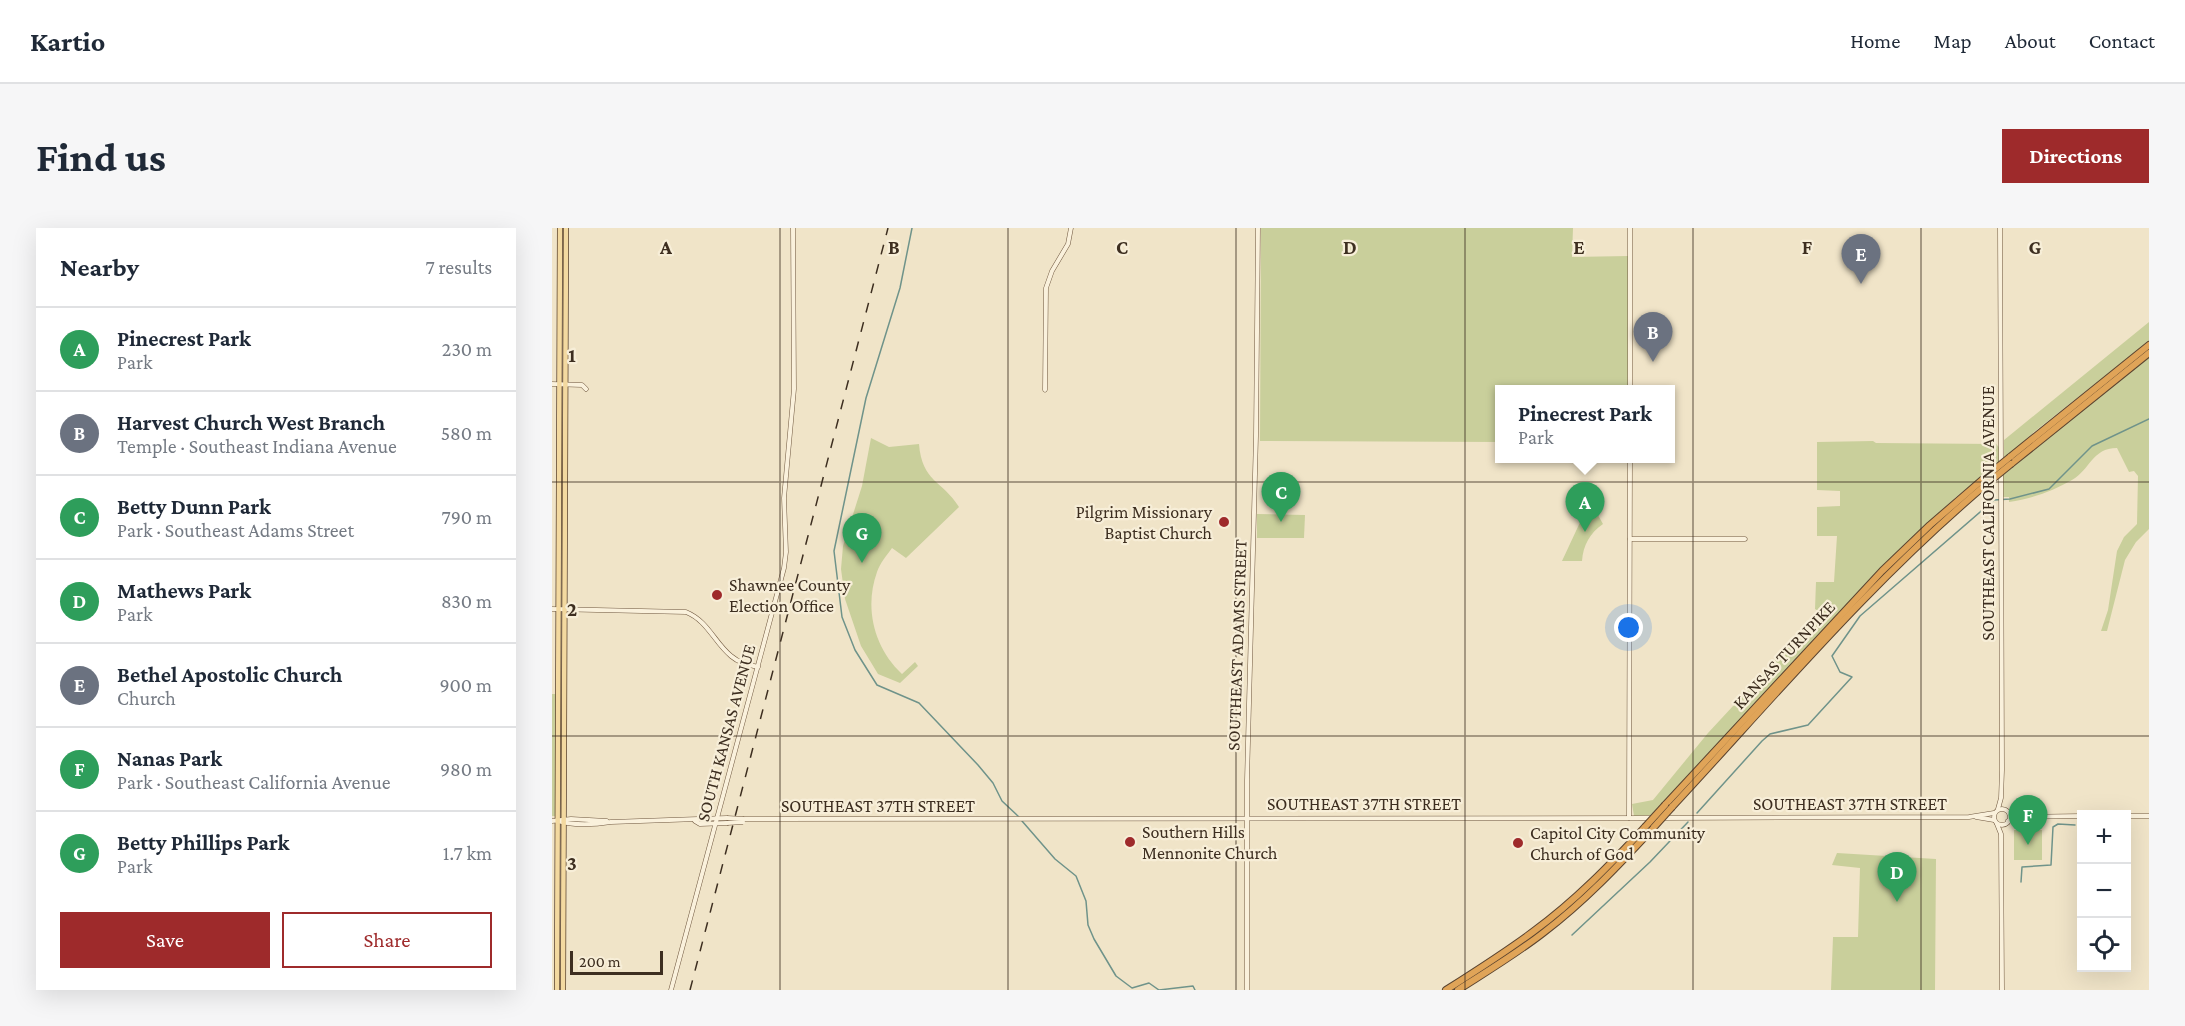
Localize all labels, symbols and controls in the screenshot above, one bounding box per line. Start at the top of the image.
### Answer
text: Kartio [30,26,105,57]
text: Home [1850,29,1900,53]
text: Map [1933,29,1972,53]
text: About [2005,29,2056,53]
text: Contact [2089,29,2155,53]
button: Directions [2002,129,2149,183]
text: Find us [36,133,166,180]
pin: E [1842,235,1880,284]
text: A [659,236,673,258]
text: B [888,236,900,258]
text: C [1116,236,1128,258]
text: D [1343,236,1357,258]
text: E [1573,236,1585,258]
text: F [1802,236,1813,258]
text: G [2029,236,2042,258]
text: Nearby [60,253,139,282]
text: 7 results [426,256,492,278]
pin: B [1634,312,1672,362]
text: Pinecrest Park [117,326,251,351]
text: A [74,338,85,360]
text: 230 m [442,338,492,360]
text: 1 [568,344,576,366]
text: Park [117,351,153,373]
popup [1495,385,1675,463]
street label: SOUTHEAST CALIFORNIA AVENUE [1978,385,1998,641]
text: Pinecrest Park [1518,401,1652,426]
text: Harvest Church West Branch [117,410,385,435]
text: B [74,422,85,444]
text: 580 m [441,422,492,444]
text: Park [1518,426,1554,448]
text: Temple · Southeast Indiana Avenue [117,435,397,457]
pin: C [1262,472,1300,522]
pin: A [1566,482,1604,532]
text: Betty Dunn Park [117,494,271,519]
place label: Pilgrim Missionary Baptist Church [1076,502,1213,543]
text: C [73,506,86,528]
text: 790 m [441,506,492,528]
pin: G [842,514,882,563]
marker: Pilgrim Missionary Baptist Church [1217,515,1231,529]
text: Park · Southeast Adams Street [117,519,354,541]
street label: SOUTHEAST ADAMS STREET [1223,539,1251,751]
place label: Shawnee County Election Office [729,575,851,616]
text: Mathews Park [117,578,251,603]
marker: Shawnee County Election Office [710,588,724,602]
text: D [73,590,86,612]
text: 830 m [441,590,492,612]
street label: KANSAS TURNPIKE [1729,597,1839,713]
text: 2 [567,598,577,620]
text: Park [117,603,153,625]
your location [1614,613,1643,642]
street label: SOUTH KANSAS AVENUE [693,642,759,824]
text: Bethel Apostolic Church [117,662,342,687]
text: E [74,674,85,696]
text: 900 m [439,674,492,696]
text: Church [117,687,176,709]
text: Nanas Park [117,746,222,771]
text: F [74,758,85,780]
text: 980 m [440,758,492,780]
text: Park · Southeast California Avenue [117,771,391,793]
street label: SOUTHEAST 37TH STREET [1267,794,1461,814]
street label: SOUTHEAST 37TH STREET [1753,794,1947,814]
street label: SOUTHEAST 37TH STREET [781,796,975,816]
pin: F [2008,796,2048,845]
map controls [2077,810,2131,972]
button: + [2077,810,2131,864]
place label: Southern Hills Mennonite Church [1142,822,1278,863]
place label: Capitol City Community Church of God [1530,823,1706,864]
text: Betty Phillips Park [117,830,290,855]
marker: Southern Hills Mennonite Church [1123,835,1137,849]
marker: Capitol City Community Church of God [1511,836,1525,850]
text: G [73,842,86,864]
text: 1.7 km [443,842,492,864]
text: 3 [567,852,577,874]
pin: D [1878,852,1916,902]
text: Park [117,855,153,877]
button: − [2077,864,2131,918]
button: Save [60,912,270,968]
button: Share [282,912,492,968]
button: locate [2077,918,2131,972]
scale bar [570,948,663,976]
text: 200 m [579,953,621,970]

